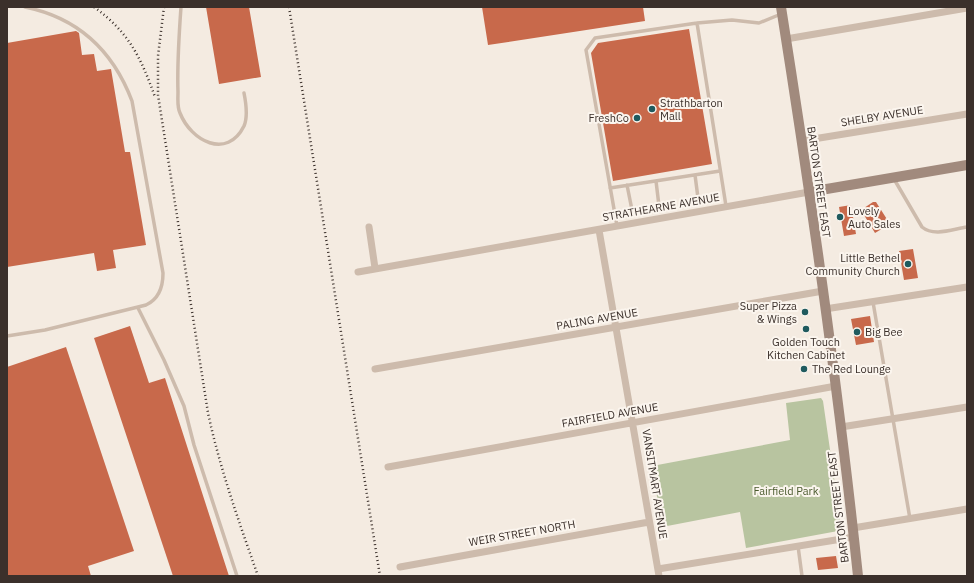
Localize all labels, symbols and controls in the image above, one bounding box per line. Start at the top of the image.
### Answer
place label: Strathbarton Mall [660,96,723,123]
street label: SHELBY AVENUE [840,103,924,129]
marker: Strathbarton Mall [647,104,657,114]
place label: FreshCo [588,111,629,125]
marker: FreshCo [632,113,642,123]
street label: BARTON STREET EAST [804,125,834,239]
street label: STRATHEARNE AVENUE [601,190,721,224]
place label: Lovely Auto Sales [848,204,901,231]
marker: Lovely Auto Sales [835,212,845,222]
place label: Little Bethel Community Church [806,251,900,278]
marker: Little Bethel Community Church [903,259,913,269]
place label: Super Pizza & Wings [740,299,797,326]
street label: PALING AVENUE [555,305,639,333]
marker: Super Pizza & Wings [800,307,810,317]
marker: Golden Touch Kitchen Cabinet [801,324,811,334]
place label: Big Bee [865,325,903,339]
marker: Big Bee [852,327,862,337]
place label: Golden Touch Kitchen Cabinet [767,335,845,362]
place label: The Red Lounge [812,362,891,376]
marker: The Red Lounge [799,364,809,374]
street label: FAIRFIELD AVENUE [561,400,659,430]
street label: VANSITMART AVENUE [639,428,671,540]
street label: BARTON STREET EAST [824,450,852,564]
park label: Fairfield Park [754,484,819,498]
street label: WEIR STREET NORTH [468,517,576,549]

